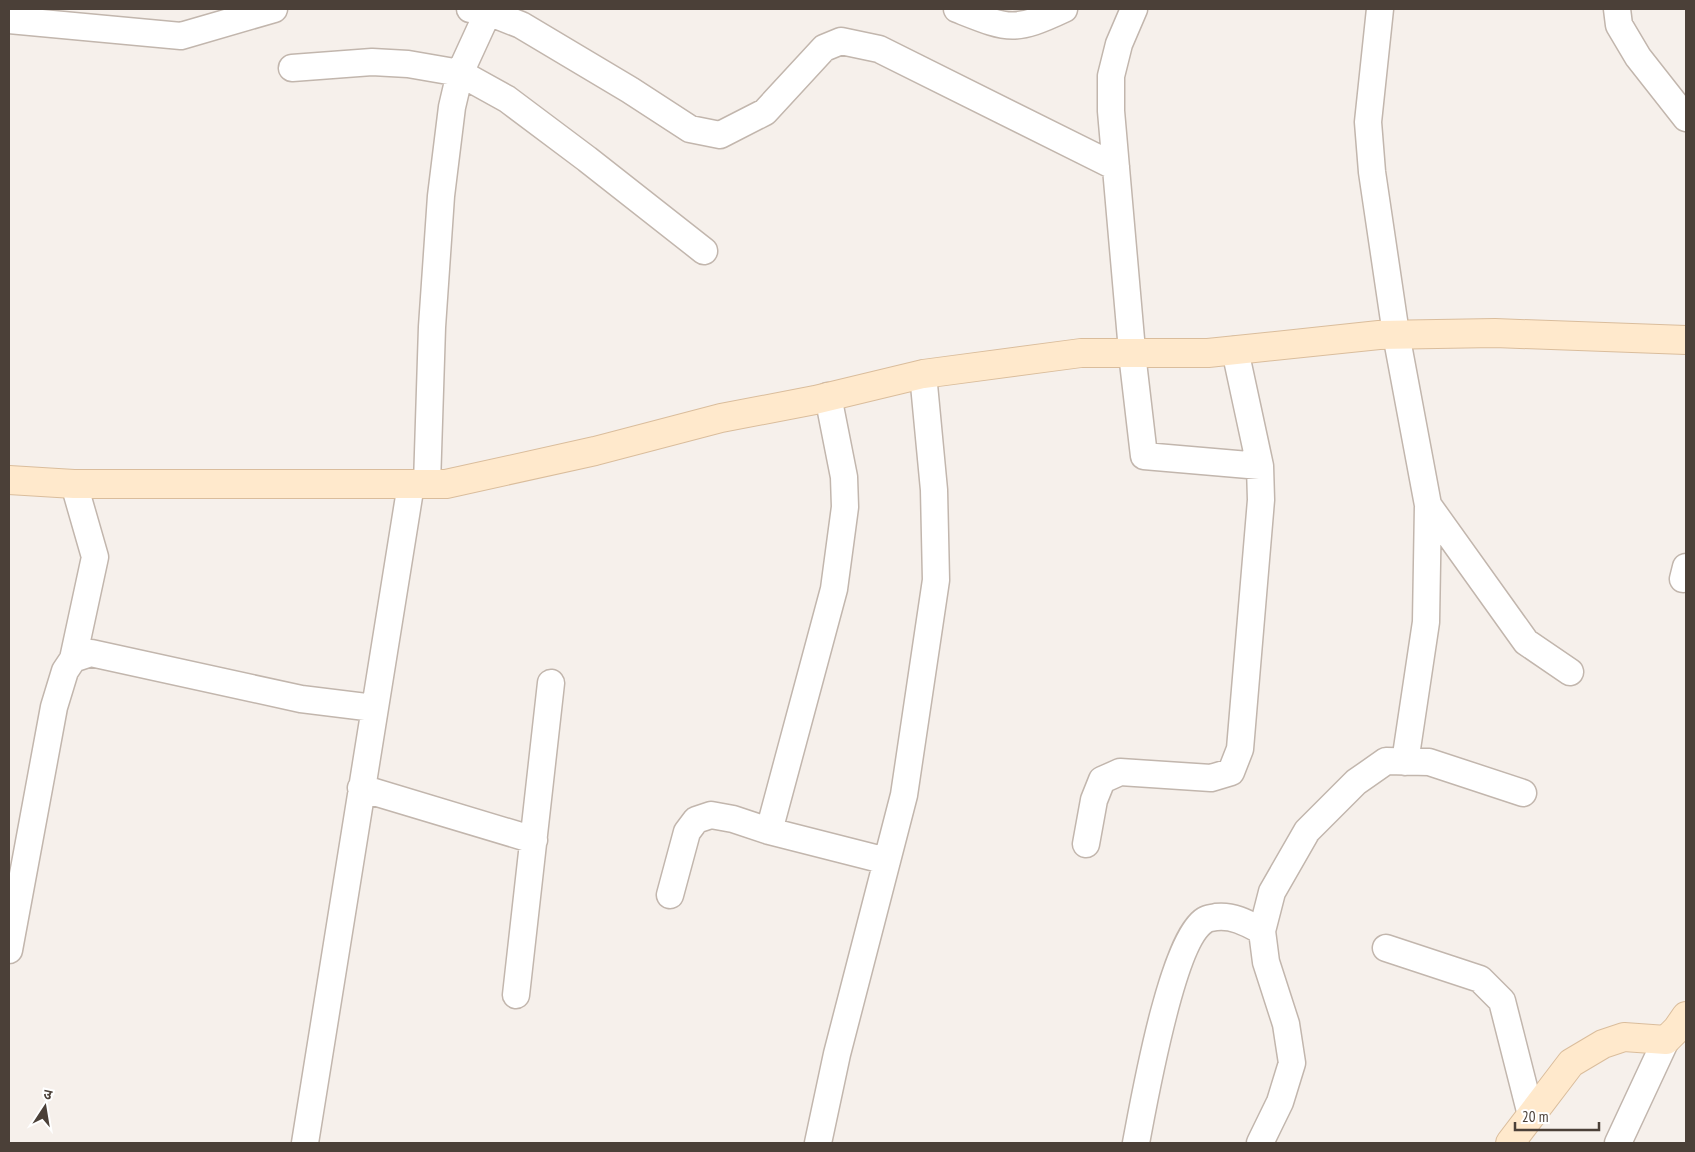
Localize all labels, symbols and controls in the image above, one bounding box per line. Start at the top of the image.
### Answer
north arrow [20,1082,70,1132]
text: उ [42,1085,54,1104]
scale bar [1515,1100,1599,1132]
text: 20 m [1522,1107,1548,1126]

